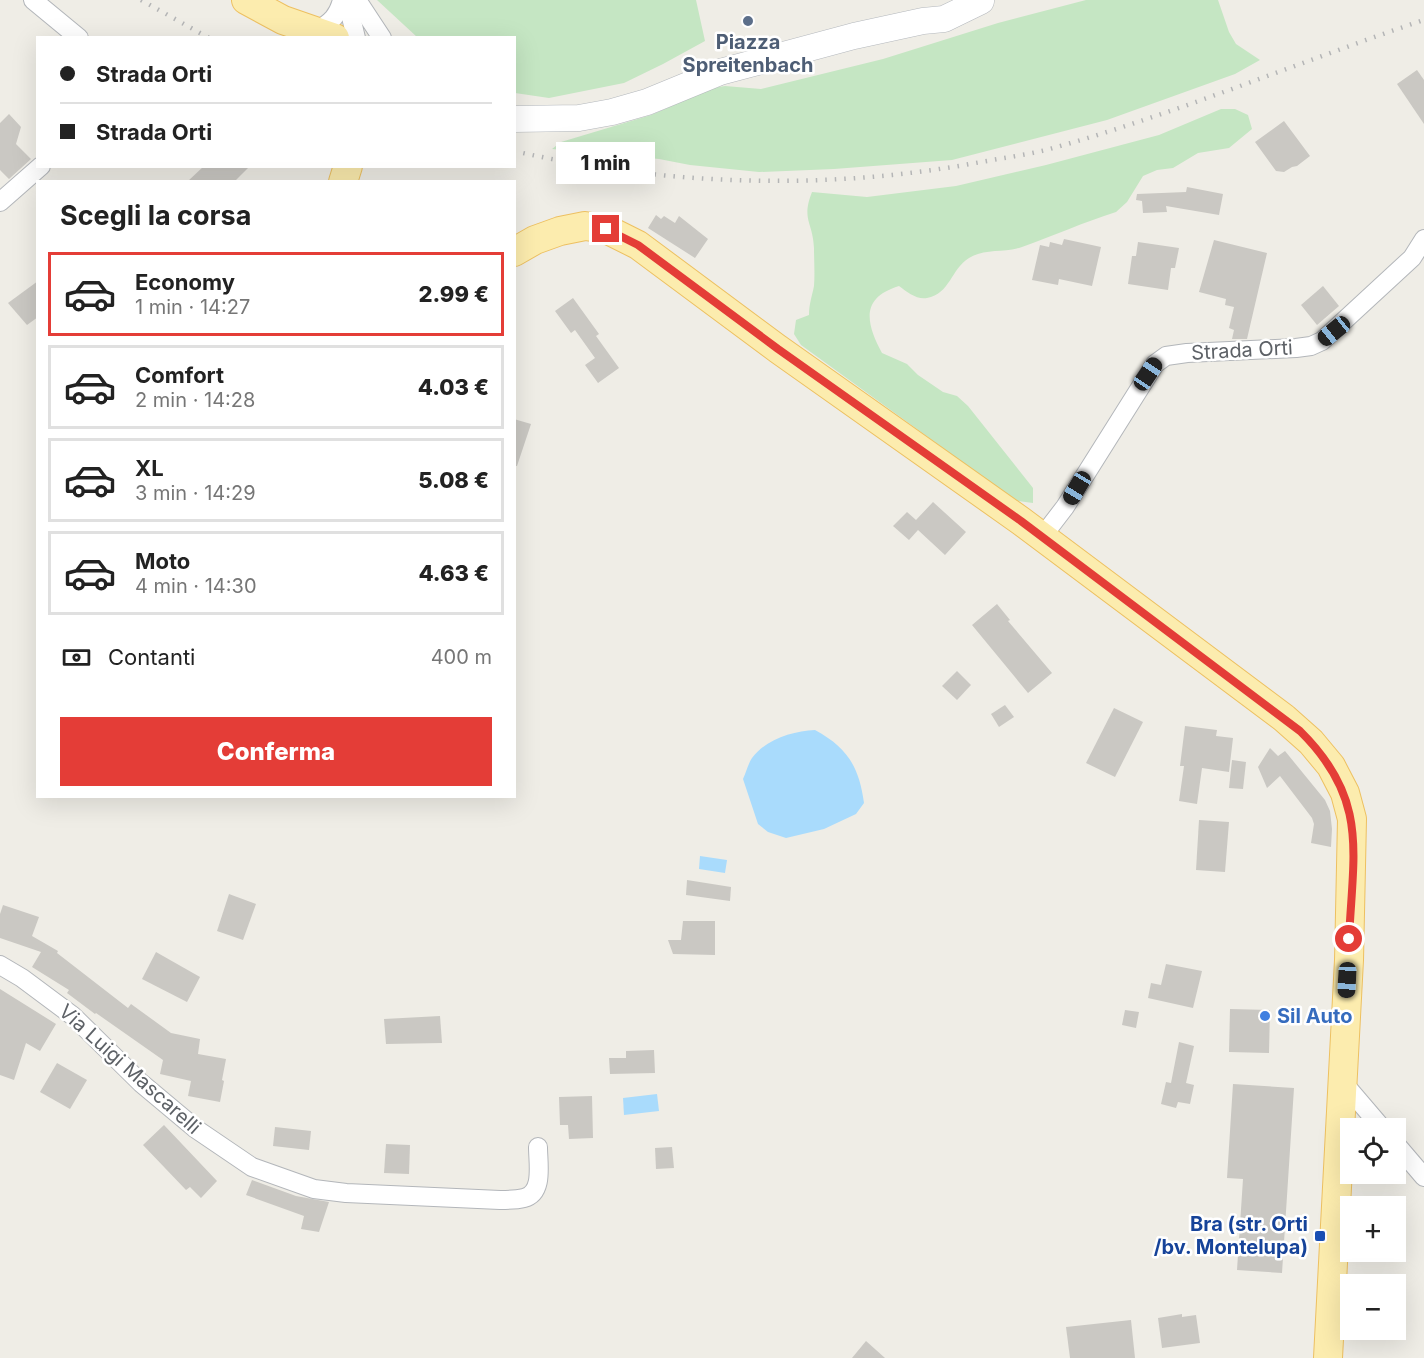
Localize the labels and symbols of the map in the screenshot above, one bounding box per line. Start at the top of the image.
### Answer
marker: Piazza Spreitenbach [741,14,755,28]
place label: Piazza Spreitenbach [683,30,813,77]
callout: 1 min [556,142,656,184]
route end [592,215,619,242]
car [1314,313,1354,349]
street label: Strada Orti [1191,335,1293,365]
car [1130,354,1166,394]
car [1060,468,1094,508]
route start [1335,925,1362,952]
car [1337,962,1357,998]
street label: Via Luigi Mascarelli [54,999,206,1139]
place label: Sil Auto [1277,1004,1352,1028]
marker: Sil Auto [1258,1009,1272,1023]
place label: Bra (str. Orti /bv. Montelupa) [1154,1212,1308,1259]
marker: Bra (str. Orti /bv. Montelupa) [1313,1229,1327,1243]

